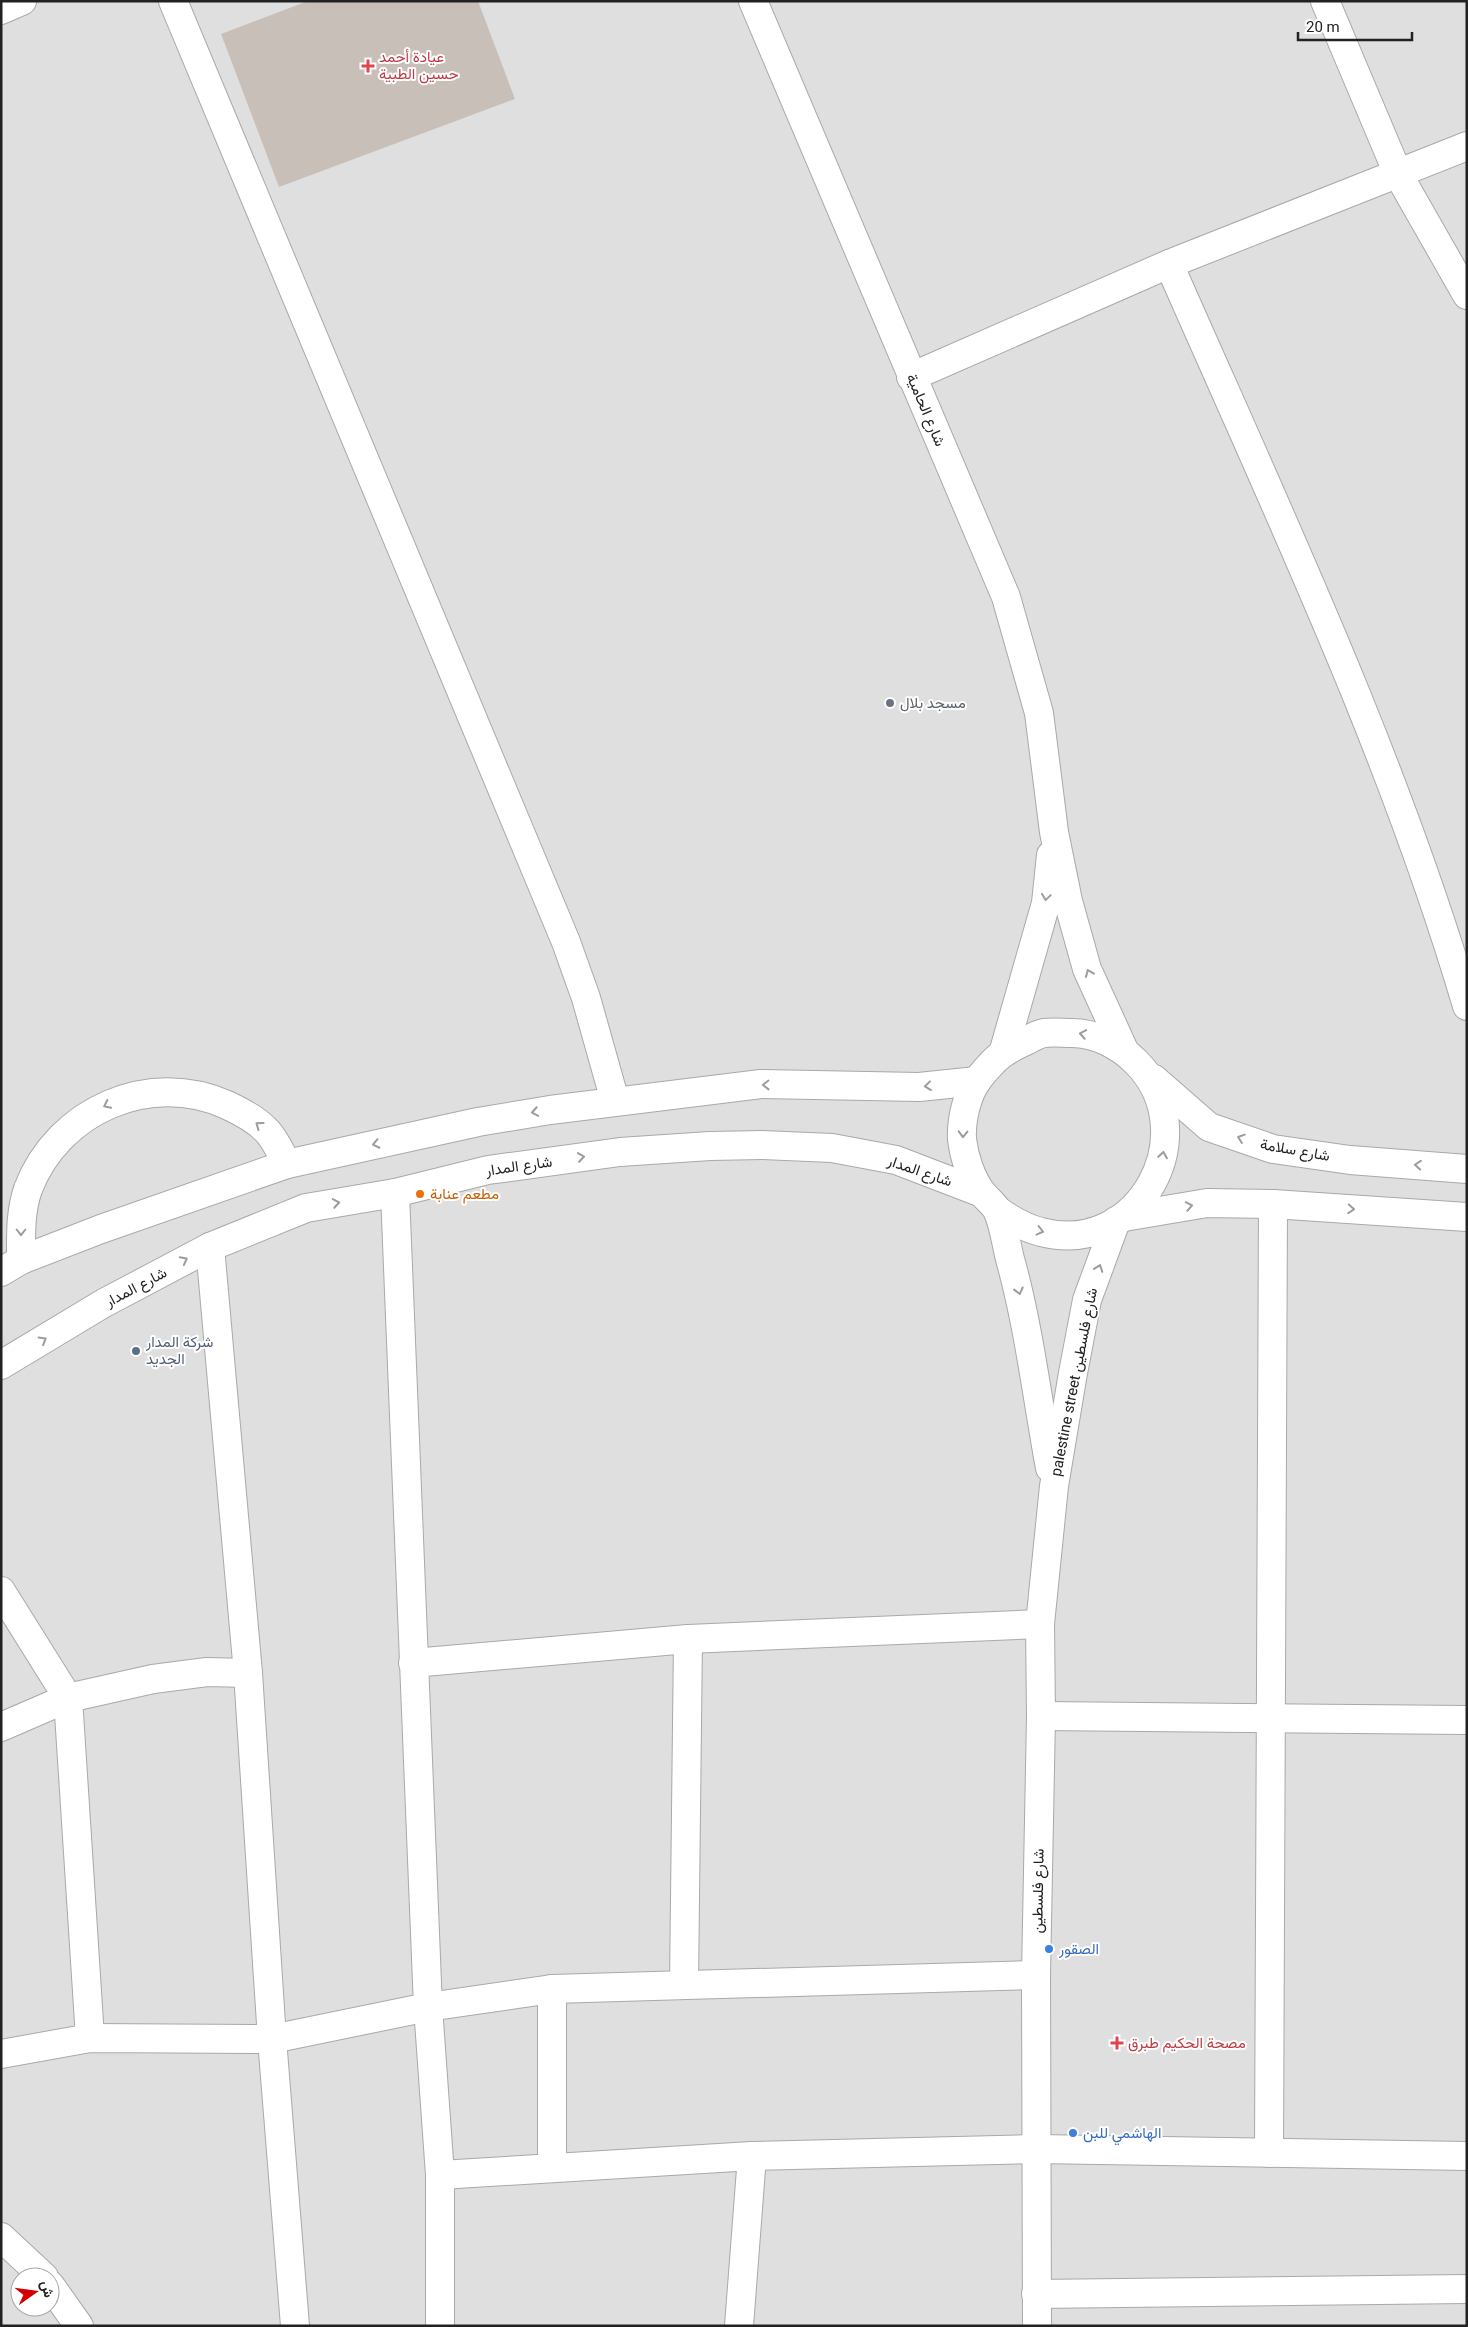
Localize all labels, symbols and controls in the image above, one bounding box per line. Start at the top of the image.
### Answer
scale bar [1298,10,1412,42]
text: 20 m [1306,18,1340,36]
place label: عيادة أحمد حسين الطبية [379,48,459,84]
marker: عيادة أحمد حسين الطبية [361,59,375,73]
street label: شارع الحامية [901,371,949,450]
place label: مسجد بلال [900,694,966,712]
marker: مسجد بلال [884,697,896,709]
one-way arrow [1041,894,1052,902]
one-way arrow [1085,970,1095,978]
one-way arrow [1079,1030,1088,1040]
one-way arrow [762,1079,770,1090]
one-way arrow [924,1080,932,1091]
one-way arrow [103,1099,112,1109]
one-way arrow [531,1107,539,1117]
one-way arrow [255,1122,265,1131]
one-way arrow [958,1130,968,1138]
one-way arrow [1237,1134,1246,1144]
street label: شارع سلامة [1258,1135,1331,1167]
one-way arrow [371,1138,380,1149]
street label: شارع المدار [884,1151,955,1192]
one-way arrow [1157,1151,1167,1159]
street label: شارع المدار [484,1152,554,1182]
one-way arrow [577,1152,585,1163]
one-way arrow [1414,1160,1422,1171]
place label: مطعم عنابة [430,1185,499,1204]
marker: مطعم عنابة [414,1188,426,1200]
one-way arrow [331,1199,340,1209]
one-way arrow [1185,1202,1194,1212]
one-way arrow [1348,1204,1356,1215]
one-way arrow [1036,1226,1044,1236]
one-way arrow [16,1229,26,1237]
one-way arrow [179,1256,188,1266]
street label: شارع المدار [101,1263,171,1313]
one-way arrow [1093,1264,1103,1272]
one-way arrow [1013,1286,1023,1294]
street label: palestine street شارع فلسطين [1047,1286,1103,1478]
place label: شركة المدار الجديد [145,1333,214,1368]
one-way arrow [38,1337,47,1347]
marker: شركة المدار الجديد [130,1345,142,1357]
street label: شارع فلسطين [1028,1848,1050,1934]
place label: الصقور [1058,1940,1099,1958]
marker: الصقور [1043,1943,1055,1955]
place label: مصحة الحكيم طبرق [1128,2034,1246,2053]
marker: مصحة الحكيم طبرق [1110,2036,1124,2050]
place label: الهاشمي للبن [1083,2124,1161,2146]
marker: الهاشمي للبن [1067,2127,1079,2139]
north arrow [10,2267,60,2317]
text: ش [37,2279,57,2299]

